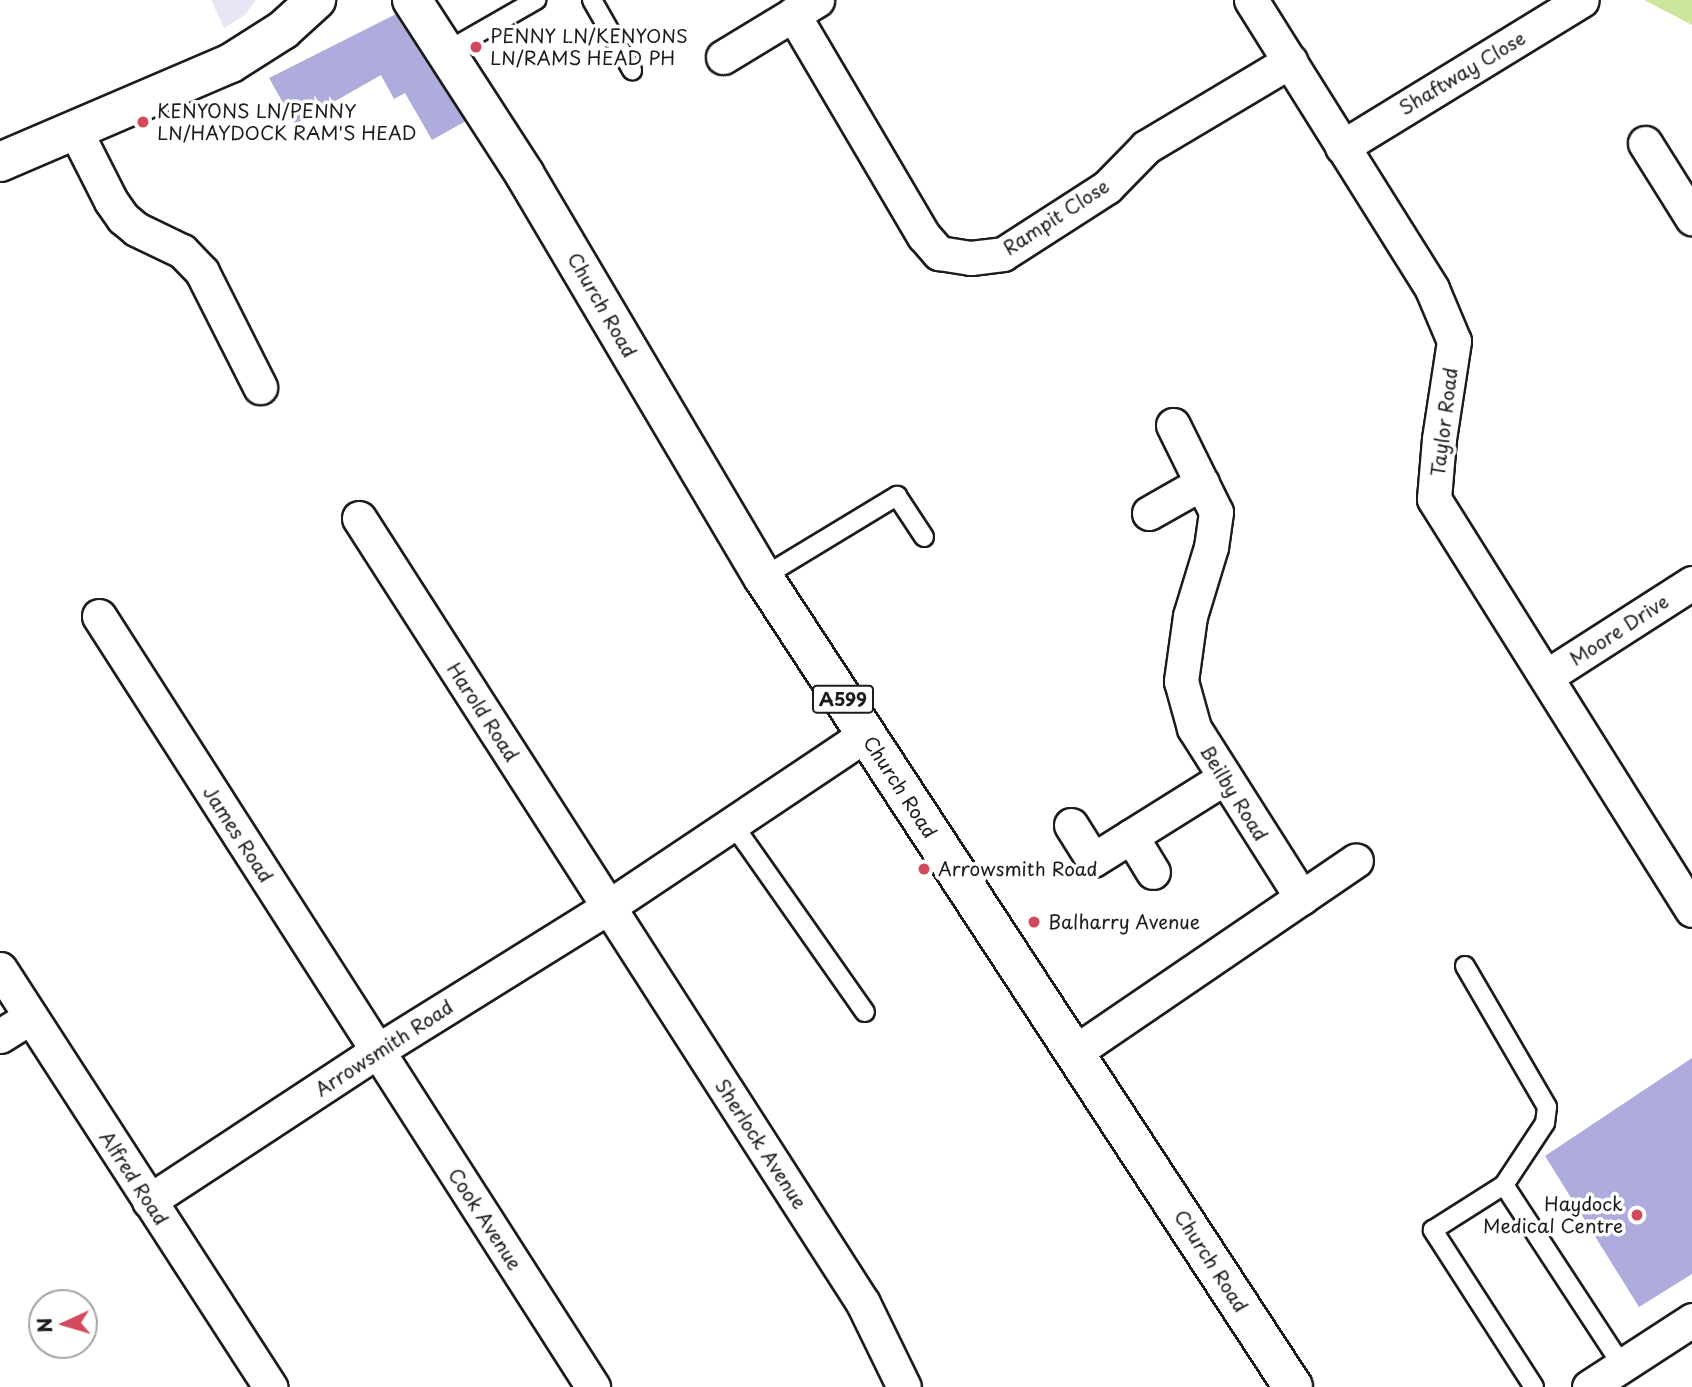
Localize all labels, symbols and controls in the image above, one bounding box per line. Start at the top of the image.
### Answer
place label: PENNY LN/KENYONS LN/RAMS HEAD PH [490,25,689,69]
street label: Shaftway Close [1395,27,1529,119]
marker: PENNY LN/KENYONS LN/RAMS HEAD PH [468,39,484,55]
place label: KENYONS LN/PENNY LN/HAYDOCK RAM'S HEAD [157,100,419,144]
marker: KENYONS LN/PENNY LN/HAYDOCK RAM'S HEAD [135,114,151,130]
street label: Rampit Close [999,174,1113,260]
street label: Church Road [563,248,641,362]
street label: Taylor Road [1426,366,1462,478]
street label: Moore Drive [1565,590,1673,670]
street label: Harold Road [442,658,524,766]
road number: A599 [812,684,874,714]
street label: Church Road [858,732,942,842]
street label: Beilby Road [1195,741,1273,845]
street label: James Road [198,782,278,886]
place label: Arrowsmith Road [938,858,1098,880]
marker: Arrowsmith Road [916,861,932,877]
place label: Balharry Avenue [1048,911,1201,933]
marker: Balharry Avenue [1026,914,1042,930]
street label: Arrowsmith Road [311,995,457,1101]
street label: Sherlock Avenue [711,1075,811,1213]
street label: Alfred Road [95,1126,173,1230]
street label: Cook Avenue [443,1164,527,1274]
place label: Haydock Medical Centre [1483,1193,1623,1237]
street label: Church Road [1169,1206,1253,1316]
marker: Haydock Medical Centre [1629,1207,1645,1223]
north arrow [28,1289,98,1359]
text: N [30,1317,59,1334]

